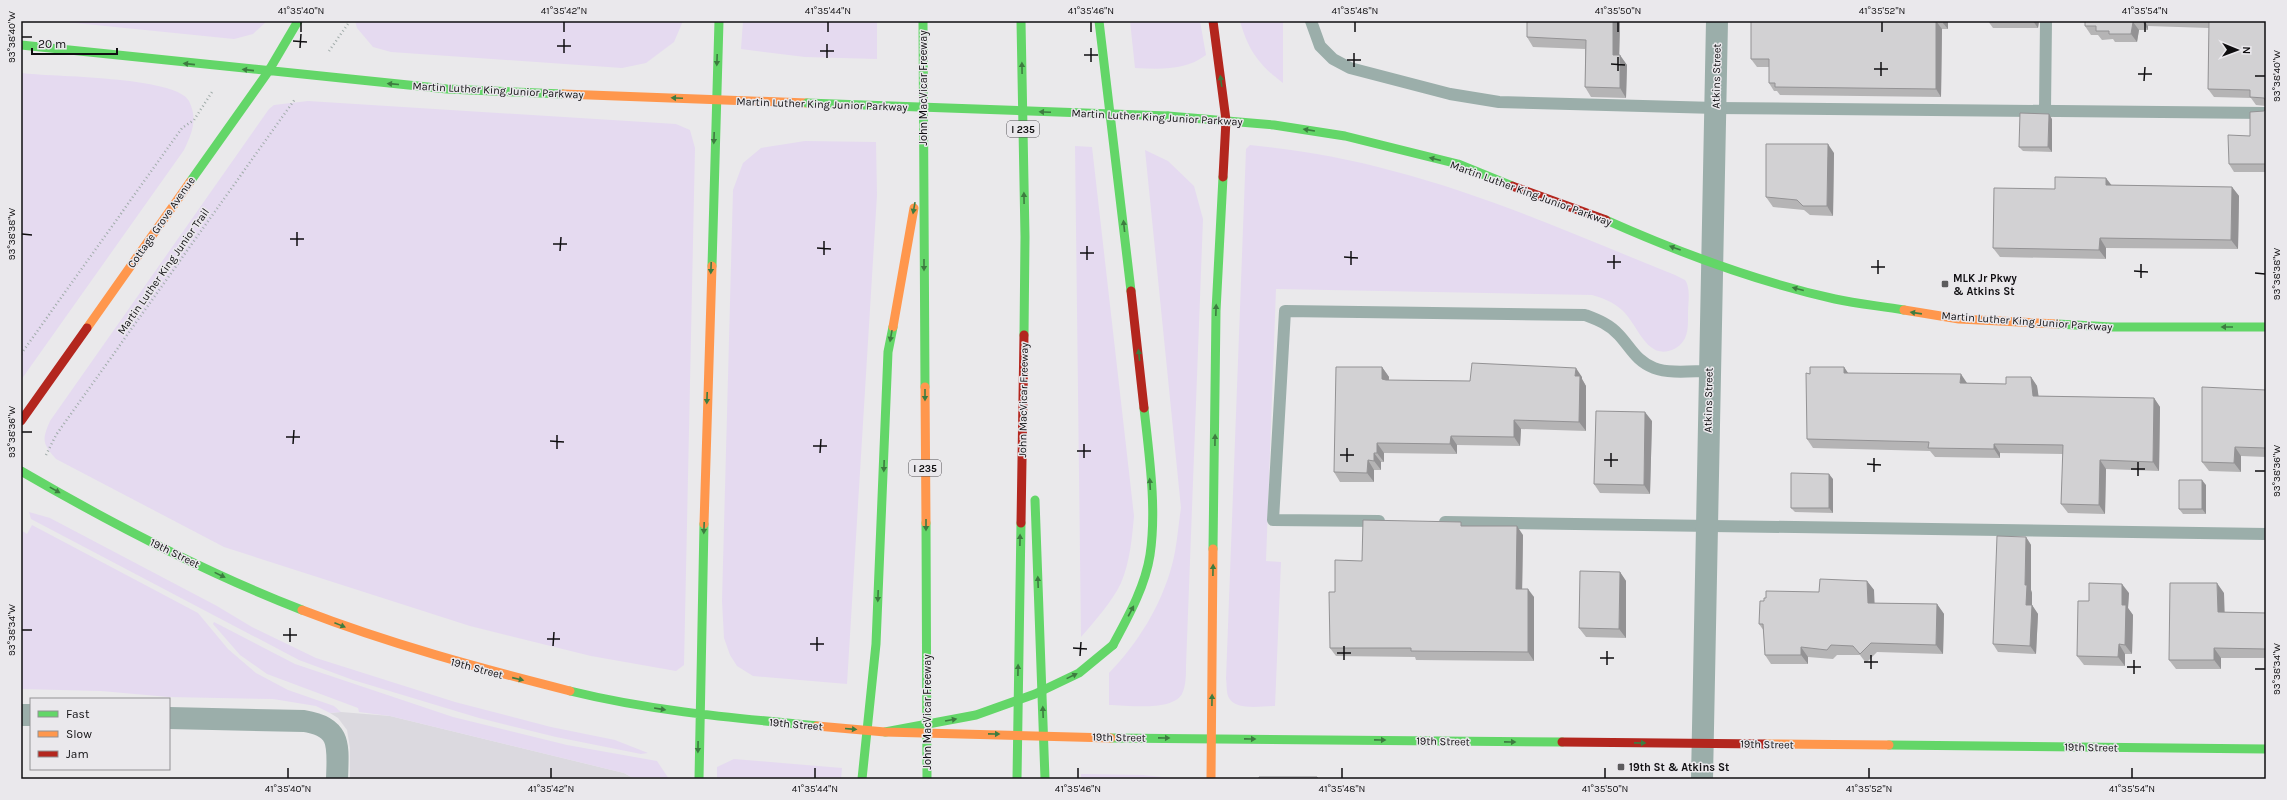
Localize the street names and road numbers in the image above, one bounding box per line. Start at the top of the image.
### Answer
street label: John MacVicar Freeway [917,30,930,146]
street label: Atkins Street [1709,43,1724,109]
street label: Martin Luther King Junior Parkway [412,80,584,101]
street label: Martin Luther King Junior Parkway [736,95,908,114]
street label: Martin Luther King Junior Parkway [1071,107,1243,128]
road number: I 235 [1007,121,1039,137]
street label: Martin Luther King Junior Parkway [1448,158,1614,229]
street label: Cottage Grove Avenue [125,174,198,271]
street label: Martin Luther King Junior Trail [115,206,212,337]
street label: Martin Luther King Junior Parkway [1941,309,2113,334]
street label: John MacVicar Freeway [1016,342,1031,458]
street label: Atkins Street [1701,367,1716,433]
road number: I 235 [909,460,941,476]
street label: 19th Street [148,536,202,571]
street label: John MacVicar Freeway [921,654,934,770]
street label: 19th Street [449,655,504,682]
street label: 19th Street [769,716,823,733]
street label: 19th Street [1092,731,1146,744]
street label: 19th Street [1416,735,1470,748]
street label: 19th Street [1740,738,1794,751]
street label: 19th Street [2064,741,2118,754]

